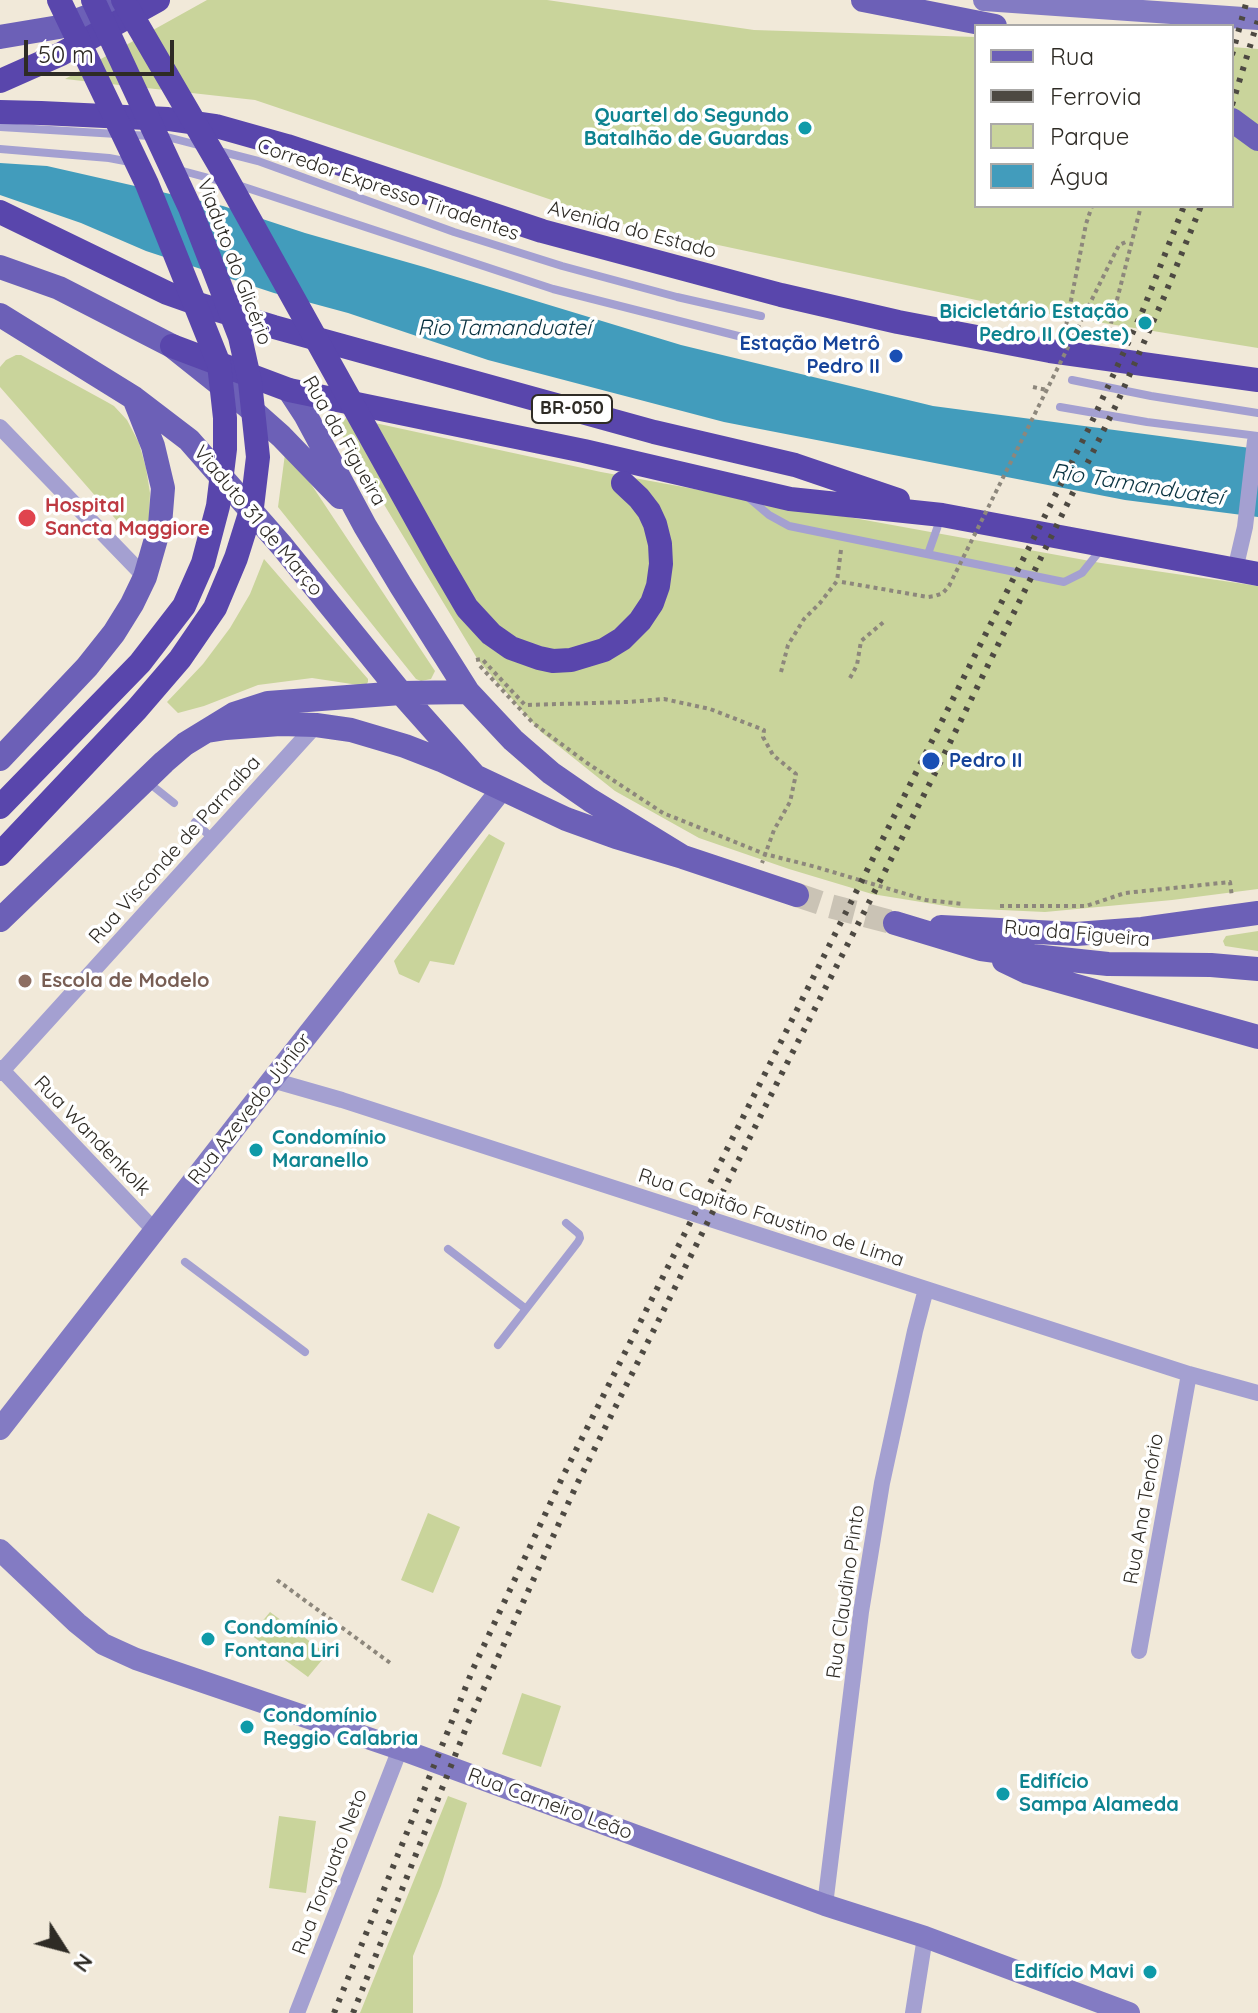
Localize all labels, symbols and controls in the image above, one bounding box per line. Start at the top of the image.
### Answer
scale bar [28,24,178,74]
legend [974,24,1234,208]
text: 50 m [38,39,94,69]
text: Rua [1050,41,1094,71]
text: Ferrovia [1050,81,1142,111]
place label: Quartel do Segundo Batalhão de Guardas [584,104,789,151]
marker: Quartel do Segundo Batalhão de Guardas [796,119,814,137]
text: Parque [1050,121,1129,151]
street label: Corredor Expresso Tiradentes [254,134,522,246]
text: Água [1050,161,1109,191]
street label: Viaduto do Glicério [191,176,277,348]
street label: Avenida do Estado [545,196,719,264]
place label: Bicicletário Estação Pedro II (Oeste) [939,300,1129,347]
marker: Bicicletário Estação Pedro II (Oeste) [1136,314,1154,332]
water label: Rio Tamanduateí [417,315,591,341]
place label: Estação Metrô Pedro II [740,332,880,379]
marker: Estação Metrô Pedro II [887,347,905,365]
street label: Rua da Figueira [297,372,391,510]
road number: BR-050 [532,395,612,423]
street label: Viaduto 31 de Março [188,441,328,601]
water label: Rio Tamanduateí [1049,458,1225,512]
place label: Hospital Sancta Maggiore [45,494,210,541]
marker: Hospital Sancta Maggiore [16,507,38,529]
place label: Pedro II [949,749,1023,773]
marker: Pedro II [920,750,942,772]
street label: Rua Visconde de Parnaíba [84,751,266,949]
street label: Rua da Figueira [1003,916,1151,952]
place label: Escola de Modelo [41,969,209,993]
marker: Escola de Modelo [16,972,34,990]
street label: Rua Azevedo Júnior [183,1029,317,1189]
street label: Rua Wandenkolk [29,1071,155,1201]
place label: Condomínio Maranello [272,1126,386,1173]
marker: Condomínio Maranello [247,1141,265,1159]
street label: Rua Capitão Faustino de Lima [635,1164,907,1272]
street label: Rua Ana Tenório [1119,1432,1169,1586]
street label: Rua Claudino Pinto [822,1504,870,1680]
place label: Condomínio Fontana Liri [224,1616,340,1663]
marker: Condomínio Fontana Liri [199,1630,217,1648]
place label: Condomínio Reggio Calabria [263,1704,418,1751]
marker: Condomínio Reggio Calabria [238,1718,256,1736]
street label: Rua Carneiro Leão [465,1763,635,1845]
place label: Edifício Sampa Alameda [1019,1770,1179,1817]
marker: Edifício Sampa Alameda [994,1785,1012,1803]
street label: Rua Torquato Neto [287,1786,373,1958]
north arrow [24,1909,104,1989]
text: N [67,1948,100,1978]
place label: Edifício Mavi [1014,1960,1134,1984]
marker: Edifício Mavi [1141,1963,1159,1981]

